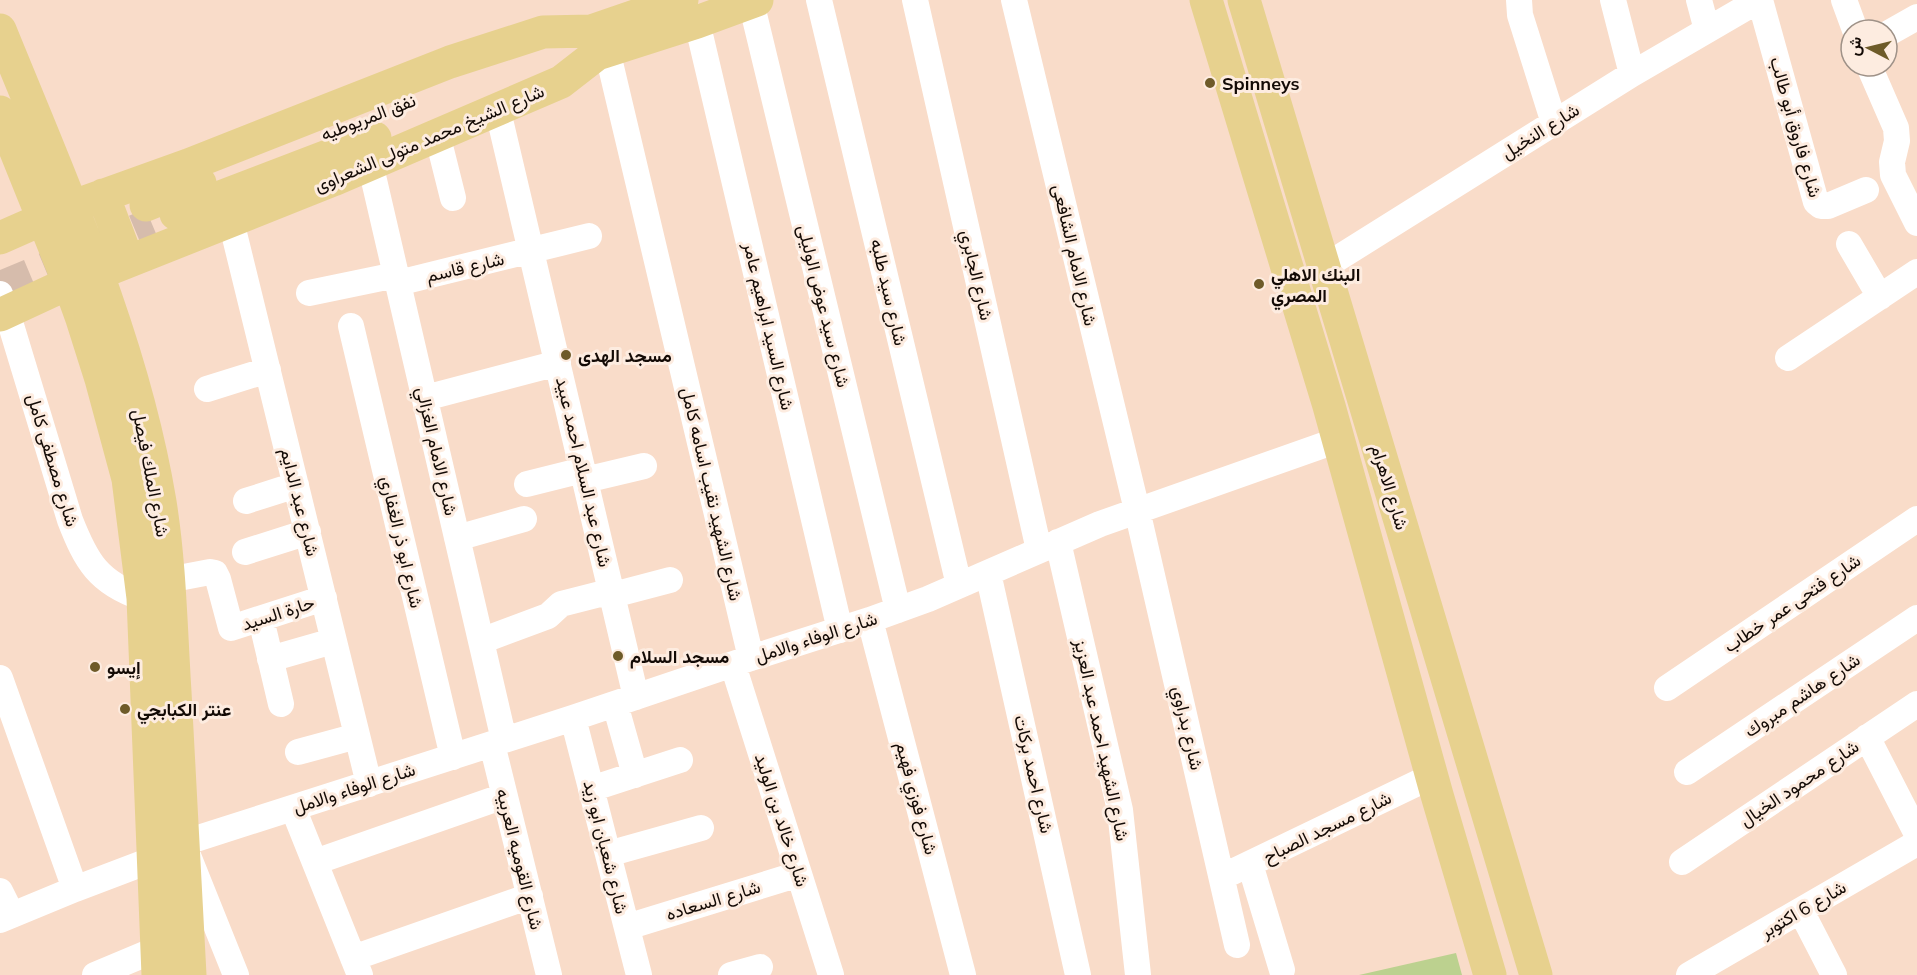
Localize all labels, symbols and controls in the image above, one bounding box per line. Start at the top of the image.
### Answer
north arrow [1839,18,1899,78]
text: ش [1843,35,1865,57]
street label: شارع فاروق أبو طالب [1764,54,1827,200]
place label: Spinneys [1222,72,1300,95]
marker: Spinneys [1203,76,1217,90]
street label: شارع الشيخ محمد متولى الشعراوى [311,79,548,198]
street label: نفق المريوطيه [317,88,419,146]
street label: شارع النخيل [1497,98,1584,165]
street label: شارع الامام الشافعى [1047,182,1102,328]
street label: شارع سيد عوض الوليلى [792,222,855,390]
street label: شارع الجابري [952,227,999,323]
street label: شارع سيد طلبه [865,236,912,348]
street label: شارع السيد ابراهيم عامر [737,239,799,412]
street label: شارع قاسم [424,247,507,288]
place label: البنك الاهلي المصري [1271,263,1360,311]
marker: البنك الاهلي المصري [1252,277,1266,291]
place label: مسجد الهدى [578,344,672,367]
marker: مسجد الهدى [559,348,573,362]
street label: شارع عبد السلام احمد عبيد [550,375,617,569]
street label: شارع الامام الغزالي [407,384,463,519]
street label: شارع الشهيد نقيب اسامه كامل [675,385,748,603]
street label: شارع مصطفى كامل [21,391,84,530]
street label: شارع الملك فيصل [126,407,175,539]
street label: شارع الاهرام [1365,441,1414,533]
street label: شارع عبد الدايم [274,445,325,559]
street label: شارع ابو ذر الغفاري [372,474,428,611]
street label: شارع فتحى عمر خطاب [1719,549,1865,658]
street label: حارة السيد [239,590,317,636]
street label: شارع الوفاء والامل [752,606,880,669]
street label: شارع الشهيد احمد عبد العزيز [1068,636,1135,843]
place label: مسجد السلام [630,645,730,669]
street label: شارع هاشم مبروك [1740,648,1865,743]
marker: مسجد السلام [611,649,625,663]
place label: إيسو [107,656,141,680]
marker: إيسو [88,660,102,674]
street label: شارع بدراوي [1163,684,1209,773]
place label: عنتر الكبابجي [137,698,231,725]
marker: عنتر الكبابجي [118,702,132,716]
street label: شارع احمد بركات [1008,713,1059,836]
street label: شارع محمود الخيال [1735,735,1864,832]
street label: شارع فوزي فهيم [887,739,943,858]
street label: شارع خالد بن الوليد [749,750,814,890]
street label: شارع الوفاء والامل [290,757,418,820]
street label: شارع شعبان ابو زيد [577,778,634,916]
street label: شارع القوميه العربيه [490,786,549,932]
street label: شارع مسجد الصباح [1259,786,1395,869]
street label: شارع السعاده [663,875,763,926]
street label: شارع 6 اكتوبر [1755,875,1851,944]

